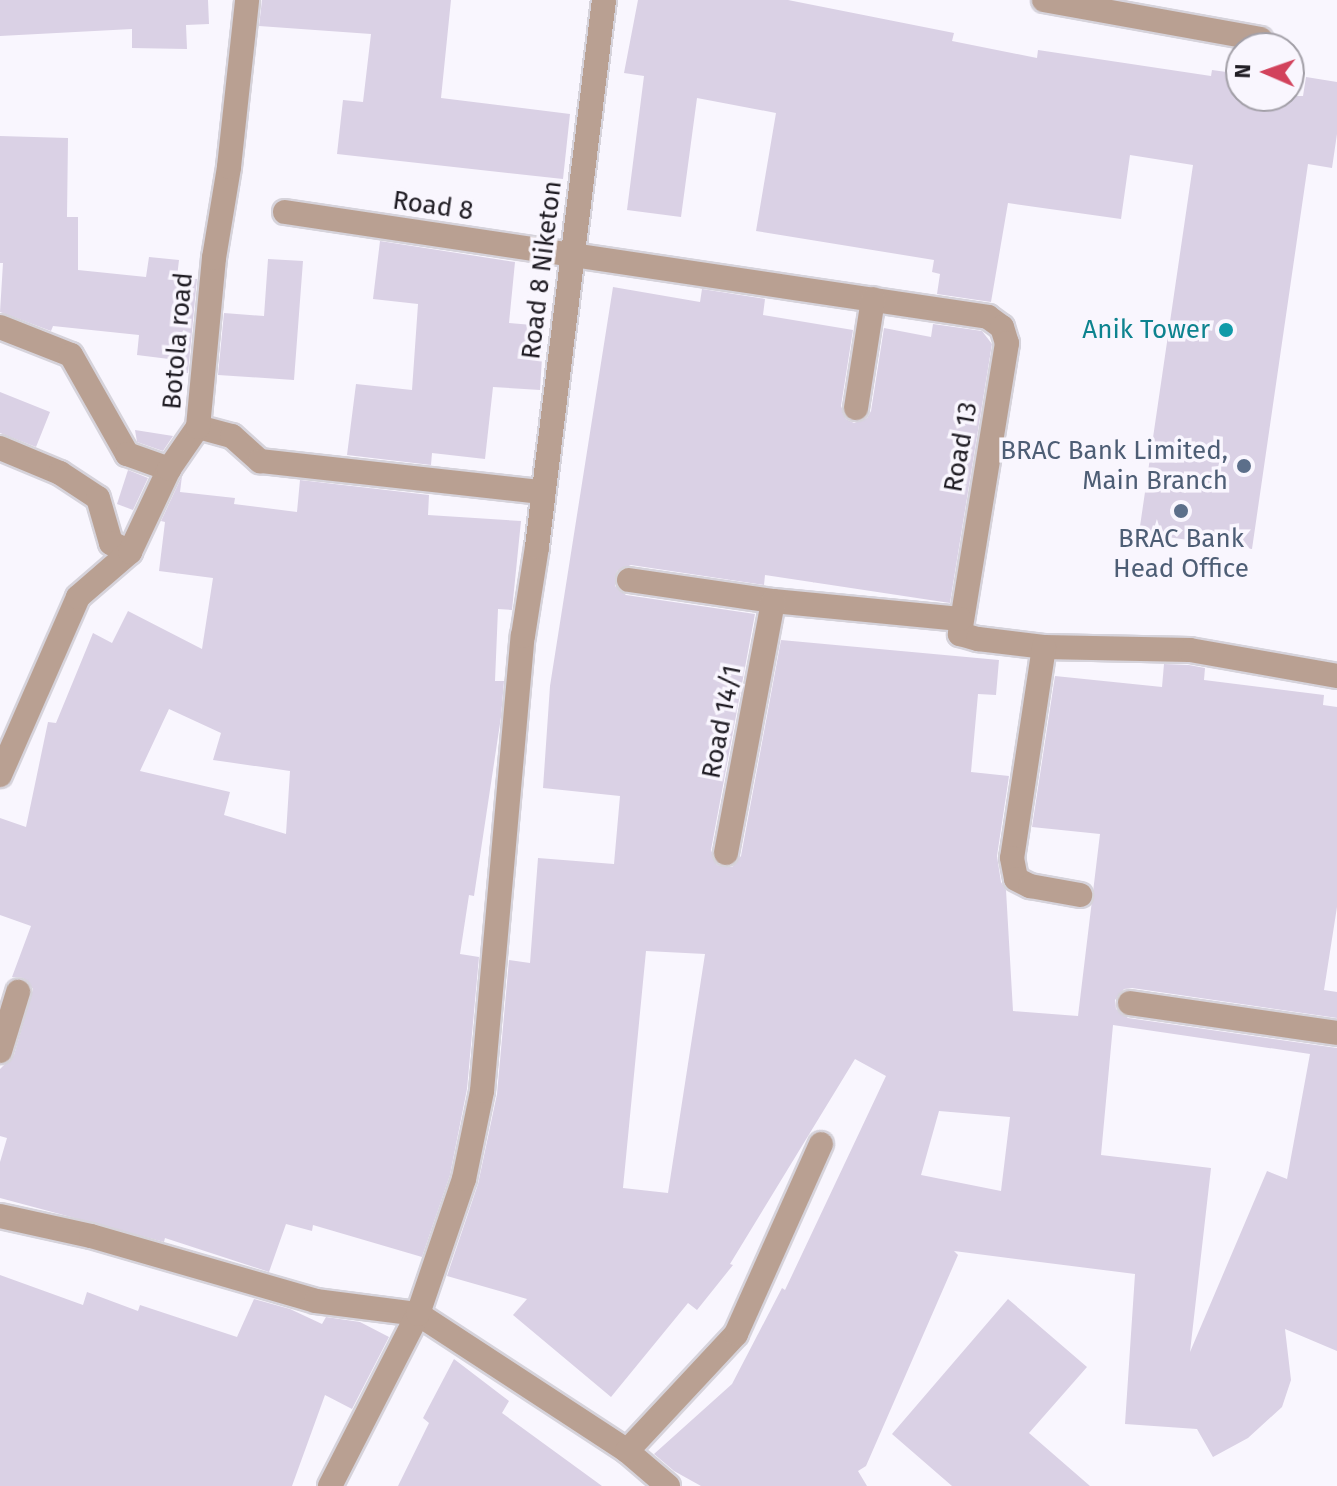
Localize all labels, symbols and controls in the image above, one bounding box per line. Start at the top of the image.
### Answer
north arrow [1225,32,1305,112]
text: N [1229,63,1256,79]
street label: Road 8 Niketon [516,179,568,361]
street label: Road 8 [391,185,475,227]
street label: Botola road [156,271,200,411]
place label: Anik Tower [1082,314,1210,346]
marker: Anik Tower [1217,321,1235,339]
street label: Road 13 [938,399,984,495]
place label: BRAC Bank Limited, Main Branch [1000,435,1228,496]
marker: BRAC Bank Limited, Main Branch [1235,457,1253,475]
marker: BRAC Bank Head Office [1172,502,1190,520]
place label: BRAC Bank Head Office [1113,523,1249,584]
street label: Road 14/1 [696,663,748,781]

